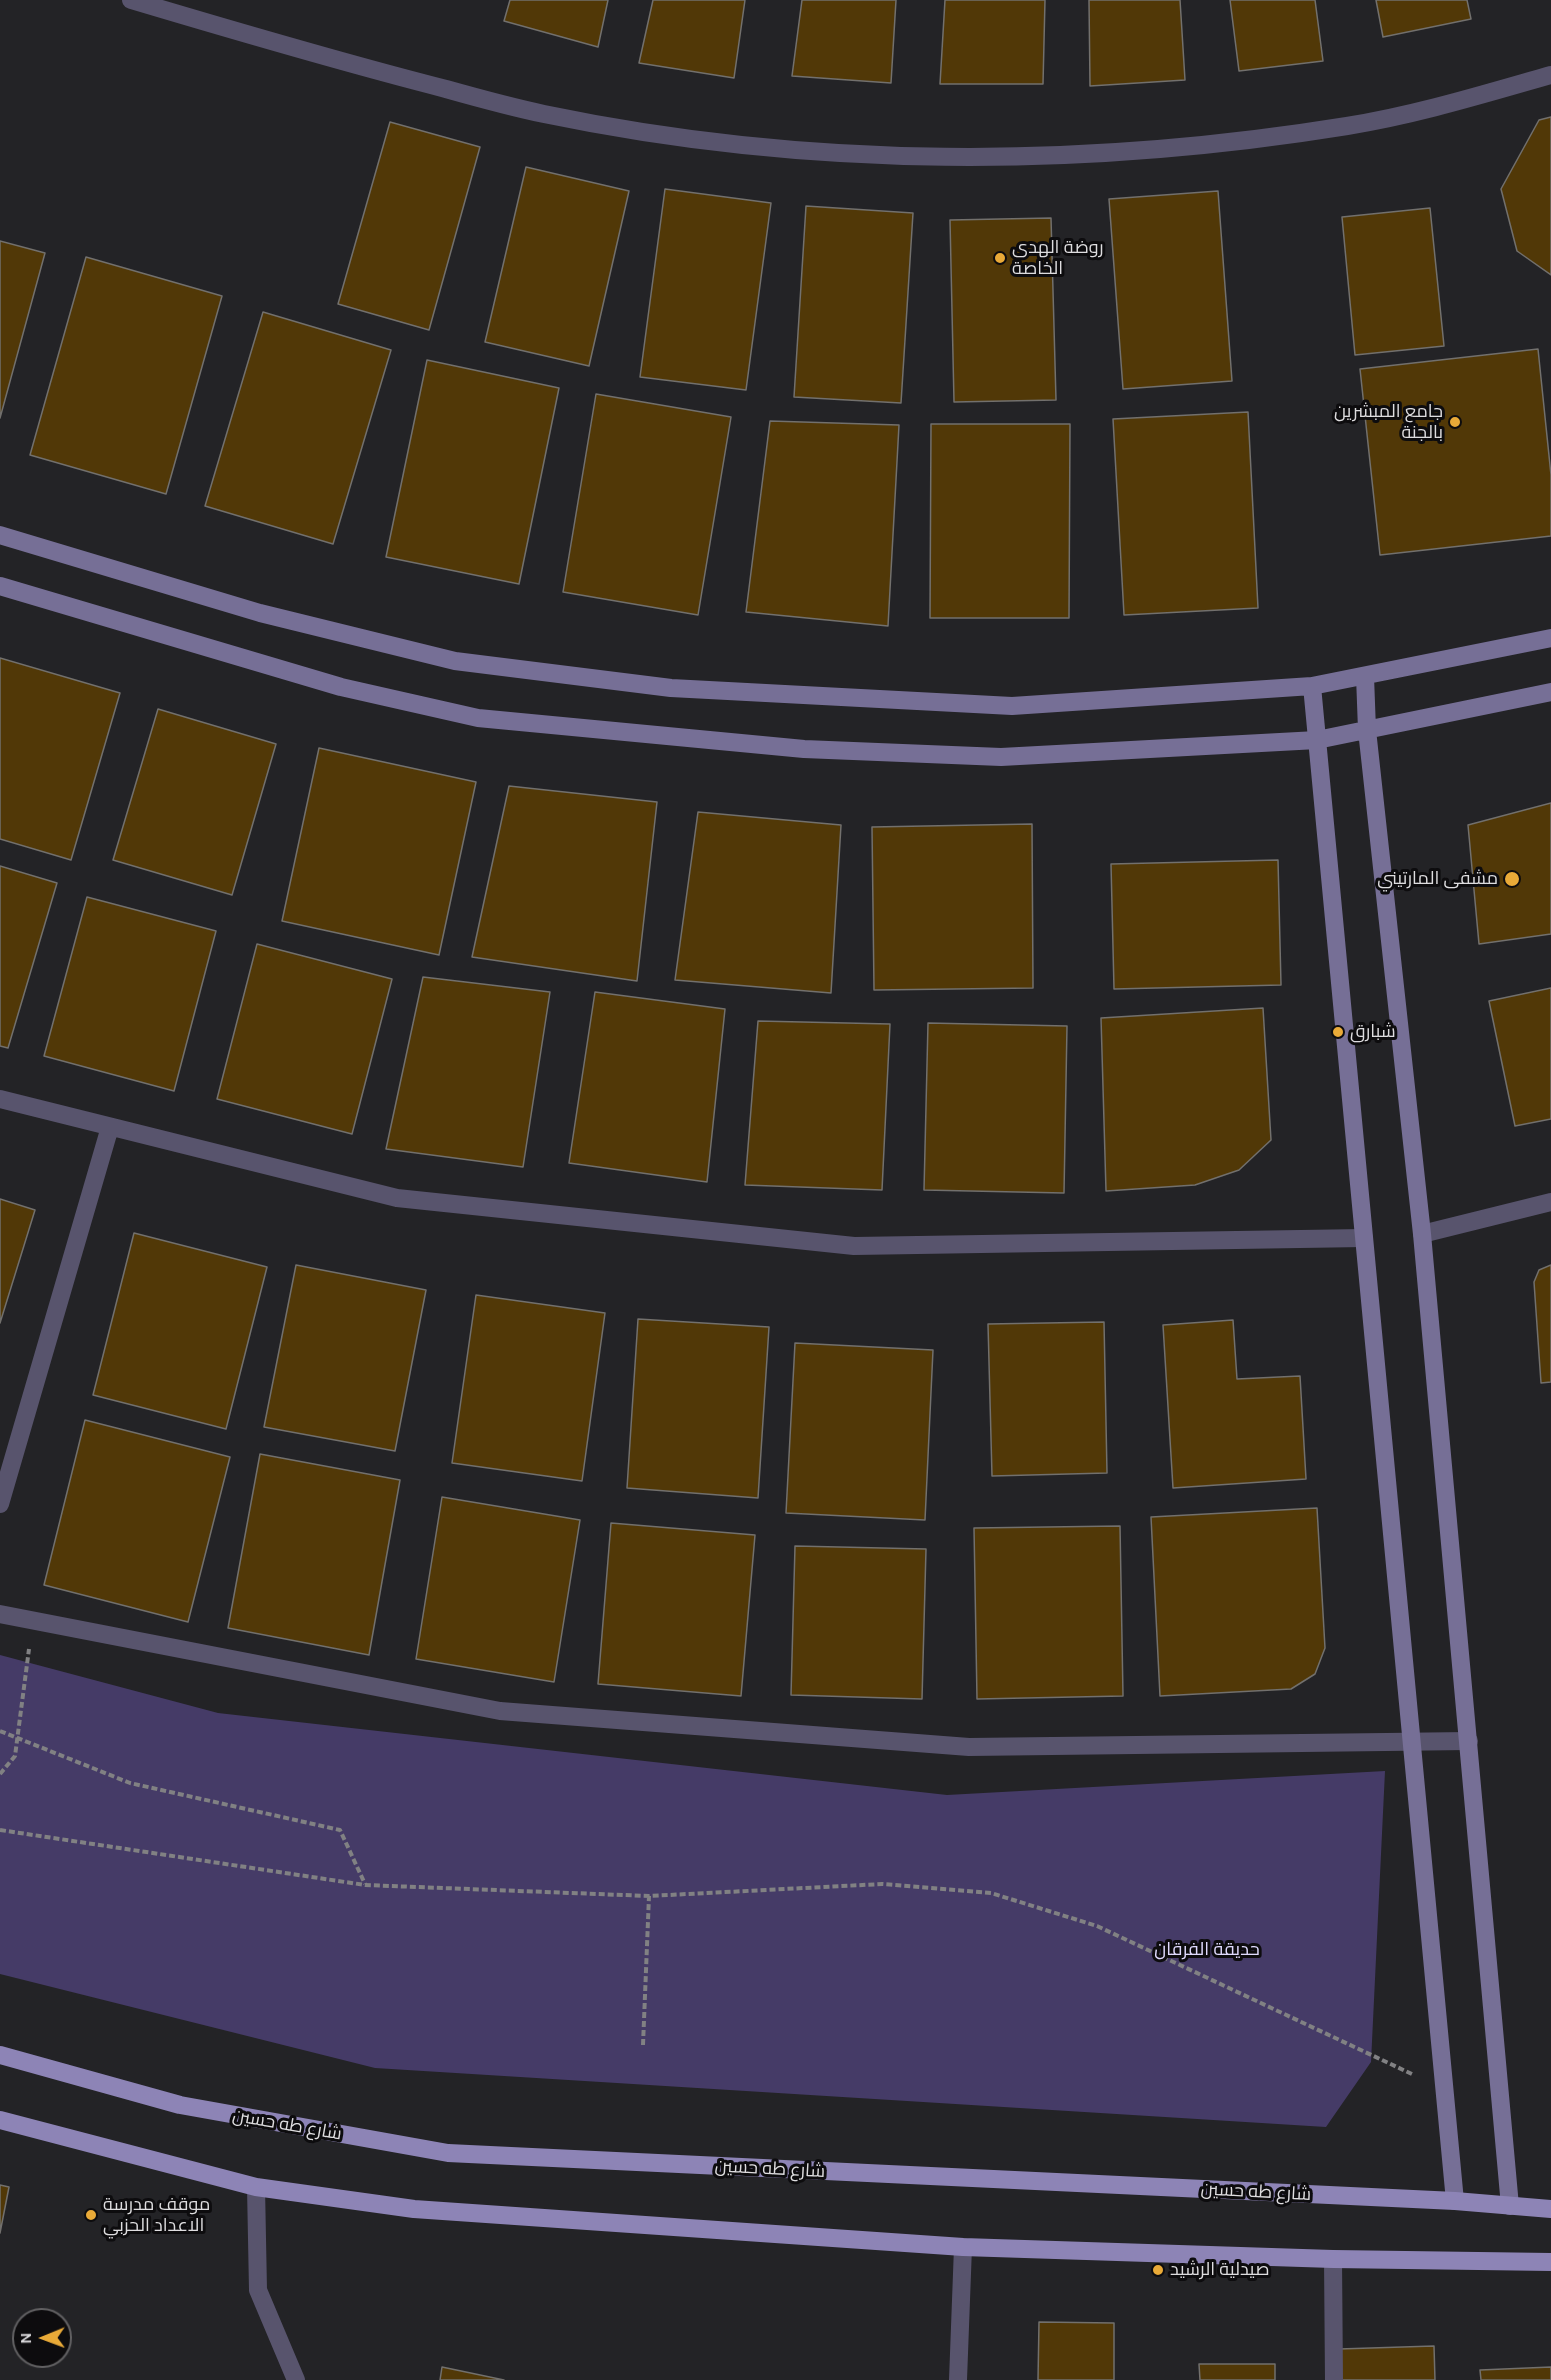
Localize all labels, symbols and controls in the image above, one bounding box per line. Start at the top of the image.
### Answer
place label: روضة الهدى الخاصة [1012,237,1103,280]
marker: روضة الهدى الخاصة [993,251,1007,265]
place label: جامع المبشرين بالجنة [1334,401,1443,444]
marker: جامع المبشرين بالجنة [1448,415,1462,429]
place label: مشفى المارتيني [1377,868,1498,890]
marker: مشفى المارتيني [1503,870,1521,888]
place label: شبارق [1350,1021,1396,1043]
marker: شبارق [1331,1025,1345,1039]
park label: حديقة الفرقان [1154,1939,1260,1961]
street label: شارع طه حسين [231,2105,343,2145]
street label: شارع طه حسين [714,2155,826,2183]
street label: شارع طه حسين [1200,2178,1312,2206]
place label: موقف مدرسة الاعداد الحزبي [103,2194,210,2236]
marker: موقف مدرسة الاعداد الحزبي [84,2208,98,2222]
place label: صيدلية الرشيد [1170,2259,1270,2281]
marker: صيدلية الرشيد [1151,2263,1165,2277]
north arrow [12,2308,72,2368]
text: N [16,2332,35,2344]

